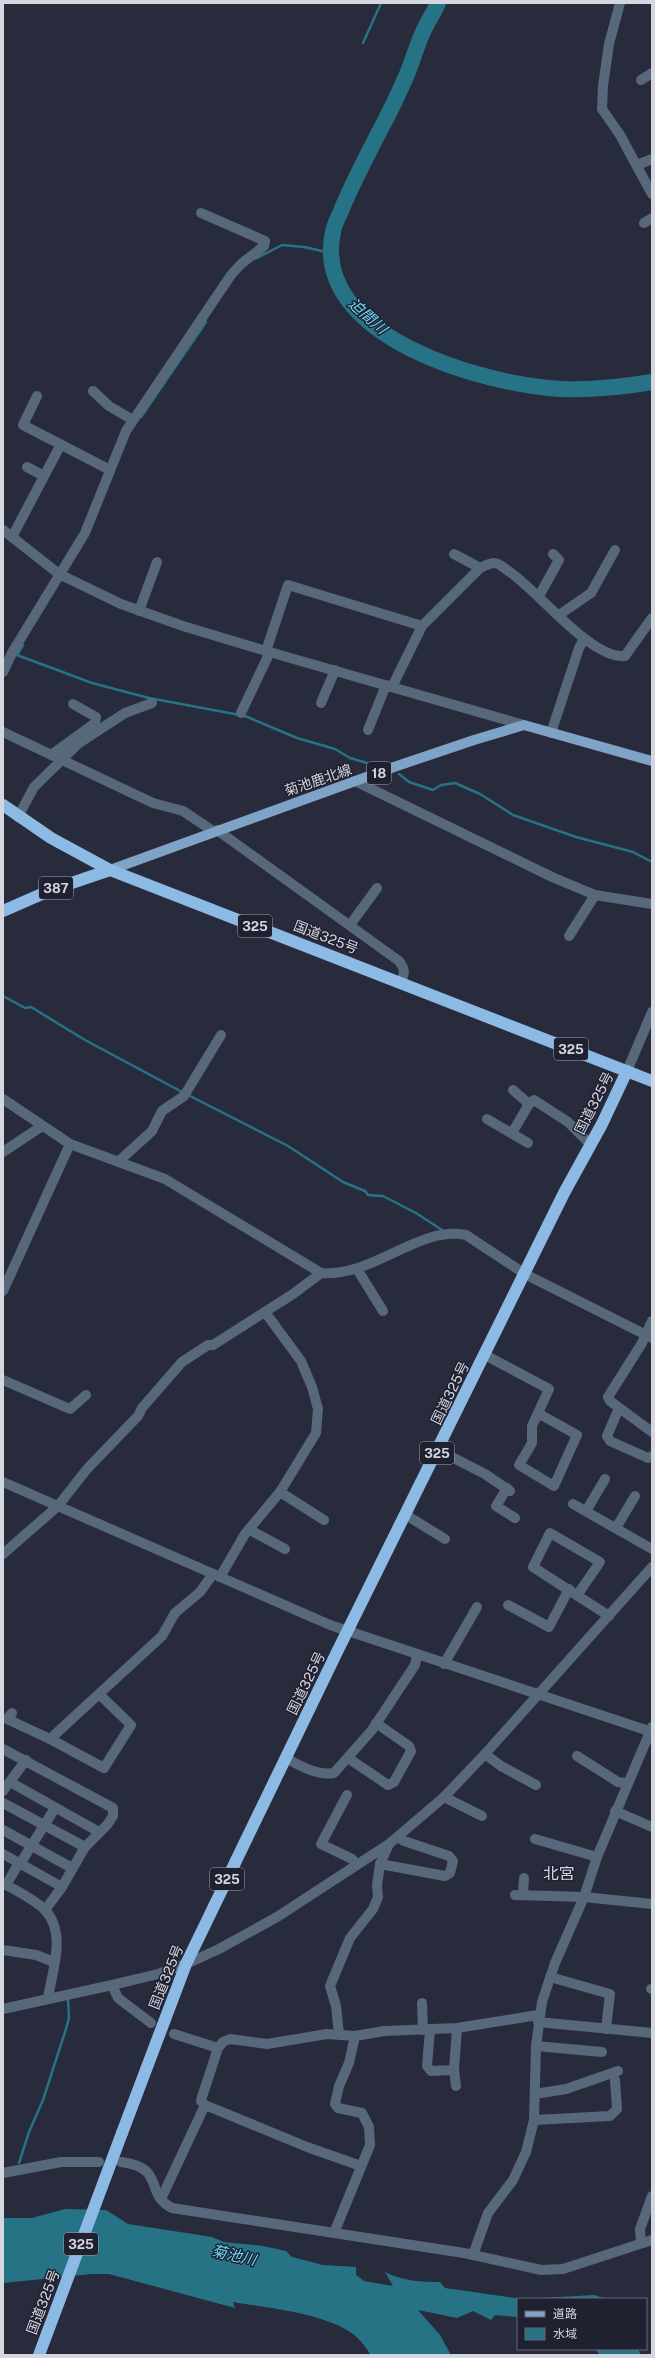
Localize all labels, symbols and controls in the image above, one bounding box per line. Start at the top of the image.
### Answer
water label: 迫間川 [346,295,392,339]
street label: 菊池鹿北線 [282,761,354,799]
road number: 18 [367,762,391,784]
road number: 387 [39,877,73,899]
road number: 325 [238,915,272,937]
street label: 国道325号 [291,917,361,957]
road number: 325 [554,1038,588,1060]
street label: 国道325号 [571,1069,617,1137]
street label: 国道325号 [428,1359,472,1427]
road number: 325 [420,1442,454,1464]
street label: 国道325号 [284,1649,328,1717]
district label: 北宮 [543,1864,575,1883]
road number: 325 [210,1868,244,1890]
street label: 国道325号 [146,1942,186,2012]
road number: 325 [64,2233,98,2255]
water label: 菊池川 [210,2242,260,2269]
street label: 国道325号 [23,2267,63,2337]
legend [517,2298,647,2350]
text: 道路 [553,2307,577,2321]
text: 水域 [553,2327,577,2341]

